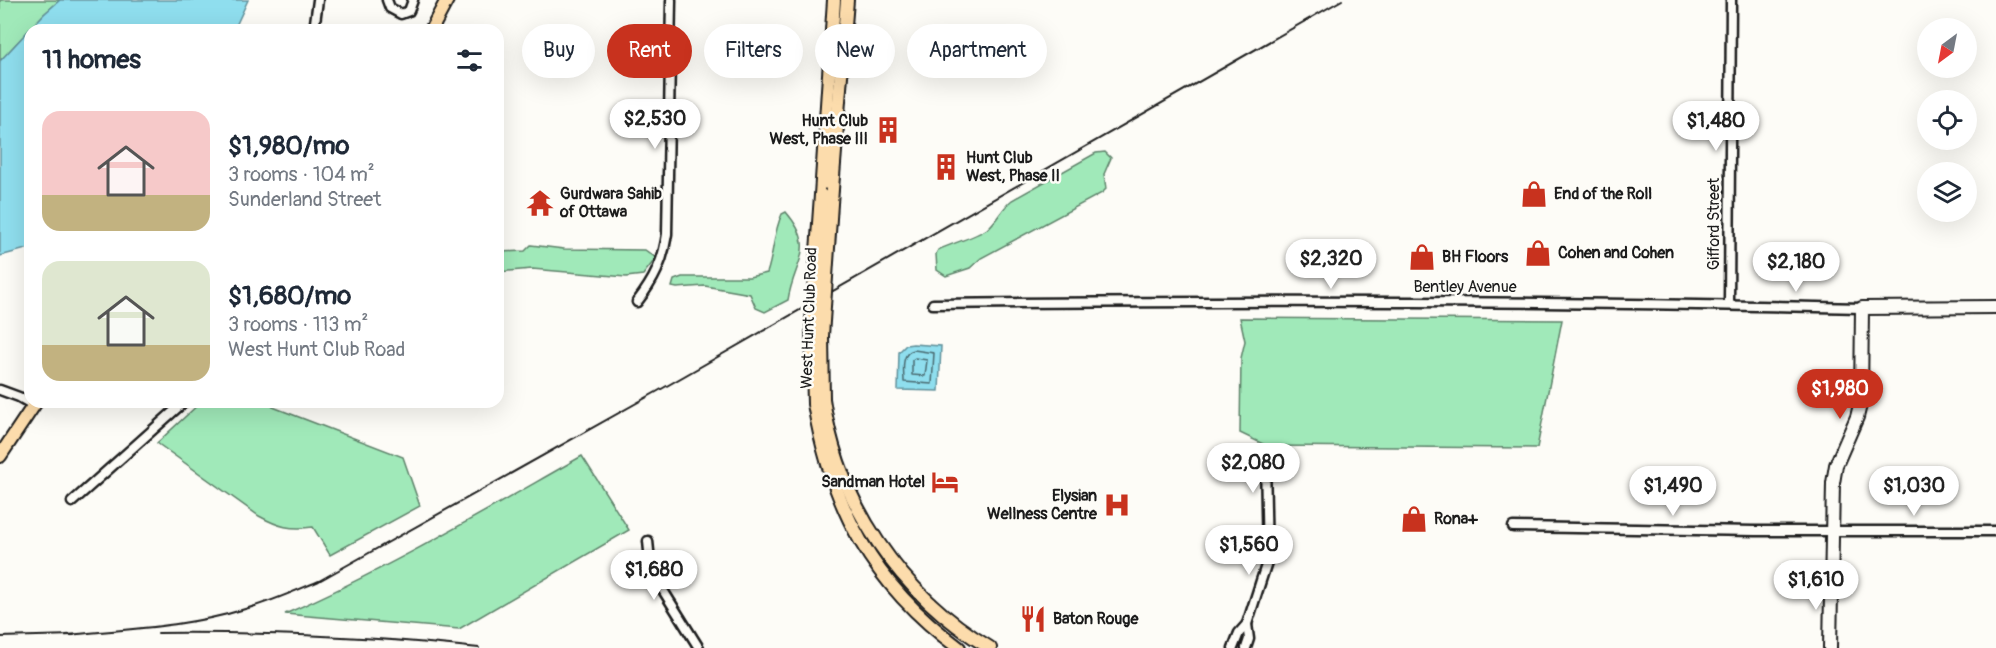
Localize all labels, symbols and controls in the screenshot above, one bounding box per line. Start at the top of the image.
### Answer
north arrow [1917,18,1977,78]
map controls [1917,18,1977,222]
chip: Buy [522,24,595,78]
chip: Rent [607,24,692,78]
chip: Filters [704,24,803,78]
chip: New [815,24,895,78]
chip: Apartment [907,24,1047,78]
text: 11 homes [42,44,141,76]
icon: filters [453,44,486,77]
button: locate [1917,90,1977,150]
pin: $2,530 [606,99,704,150]
pin: $1,480 [1667,101,1765,152]
text: $2,530 [624,106,686,131]
text: $1,480 [1686,108,1746,133]
place label: Hunt Club West, Phase III [769,111,868,149]
building icon: Hunt Club West, Phase III [873,115,903,145]
text: $1,980/mo [228,130,350,162]
icon: home [90,135,162,207]
place label: Hunt Club West, Phase II [966,148,1060,186]
building icon: Hunt Club West, Phase II [931,152,961,182]
text: 3 rooms · 104 m² [228,162,375,187]
button: layers [1917,162,1977,222]
street label: Gifford Street [1704,177,1724,270]
shop icon: End of the Roll [1519,179,1549,209]
place label: Gurdwara Sahib of Ottawa [559,184,662,222]
place label: End of the Roll [1554,184,1652,204]
text: Sunderland Street [228,187,381,212]
temple icon: Gurdwara Sahib of Ottawa [525,188,555,218]
shop icon: Cohen and Cohen [1523,238,1553,268]
pin: $2,320 [1282,239,1380,290]
shop icon: BH Floors [1407,242,1437,272]
pin: $2,180 [1747,242,1845,293]
place label: Cohen and Cohen [1558,243,1674,263]
text: $2,320 [1299,246,1363,271]
street label: West Hunt Club Road [797,247,821,389]
place label: BH Floors [1442,247,1509,267]
text: $2,180 [1767,249,1825,274]
street label: Bentley Avenue [1413,277,1517,297]
text: $1,680/mo [228,280,351,312]
icon: home [90,285,162,357]
text: 3 rooms · 113 m² [228,312,368,337]
text: West Hunt Club Road [228,337,405,362]
pin: $1,980 [1791,369,1889,420]
text: $1,980 [1811,376,1869,401]
pin: $2,080 [1204,443,1302,494]
text: $2,080 [1221,450,1285,475]
pin: $1,490 [1624,466,1722,517]
pin: $1,030 [1865,466,1963,517]
hotel icon: Sandman Hotel [930,467,960,497]
place label: Sandman Hotel [821,472,925,492]
text: $1,490 [1643,473,1703,498]
text: $1,030 [1883,473,1945,498]
place label: Elysian Wellness Centre [987,486,1098,524]
hospital icon: Elysian Wellness Centre [1102,490,1132,520]
shop icon: Rona+ [1399,504,1429,534]
place label: Rona+ [1434,509,1478,529]
pin: $1,560 [1200,525,1298,576]
text: $1,560 [1219,532,1279,557]
pin: $1,680 [605,550,703,601]
text: $1,680 [624,557,684,582]
pin: $1,610 [1767,560,1865,611]
text: $1,610 [1788,567,1844,592]
restaurant icon: Baton Rouge [1018,604,1048,634]
place label: Baton Rouge [1053,609,1139,629]

